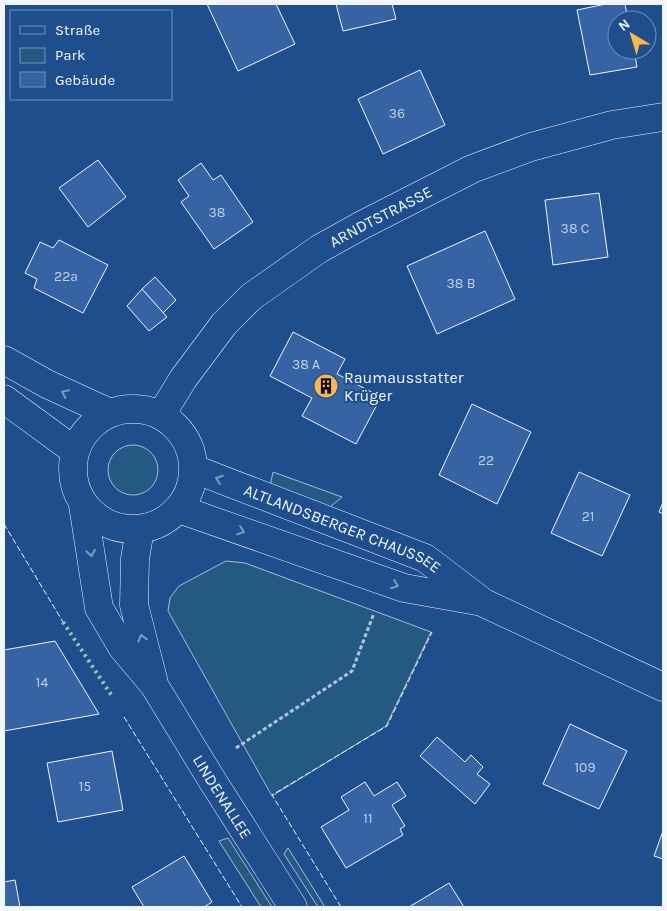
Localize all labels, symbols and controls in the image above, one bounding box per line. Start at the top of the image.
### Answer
legend [10,10,172,100]
north arrow [607,10,657,60]
text: N [615,15,633,35]
text: Straße [55,21,100,39]
text: Park [55,46,85,64]
text: Gebäude [55,71,115,89]
house number: 36 [389,105,405,122]
street label: ARNDTSTRASSE [326,181,435,251]
house number: 38 [209,204,225,221]
house number: 38 C [561,220,589,237]
house number: 22a [54,268,78,285]
house number: 38 B [447,275,475,292]
house number: 38 A [292,356,320,373]
place label: Raumausstatter Krüger [344,368,464,405]
building icon: Raumausstatter Krüger [313,373,339,399]
one-way arrow [61,389,70,400]
house number: 22 [478,452,494,469]
one-way arrow [216,475,224,485]
street label: ALTLANDSBERGER CHAUSSEE [241,480,445,576]
house number: 21 [582,508,594,525]
one-way arrow [237,525,245,535]
one-way arrow [85,549,96,557]
one-way arrow [390,579,399,589]
one-way arrow [138,634,148,642]
house number: 14 [36,674,48,691]
street label: LINDENALLEE [189,751,256,842]
house number: 109 [574,759,596,776]
house number: 15 [79,778,91,795]
house number: 11 [363,810,373,827]

